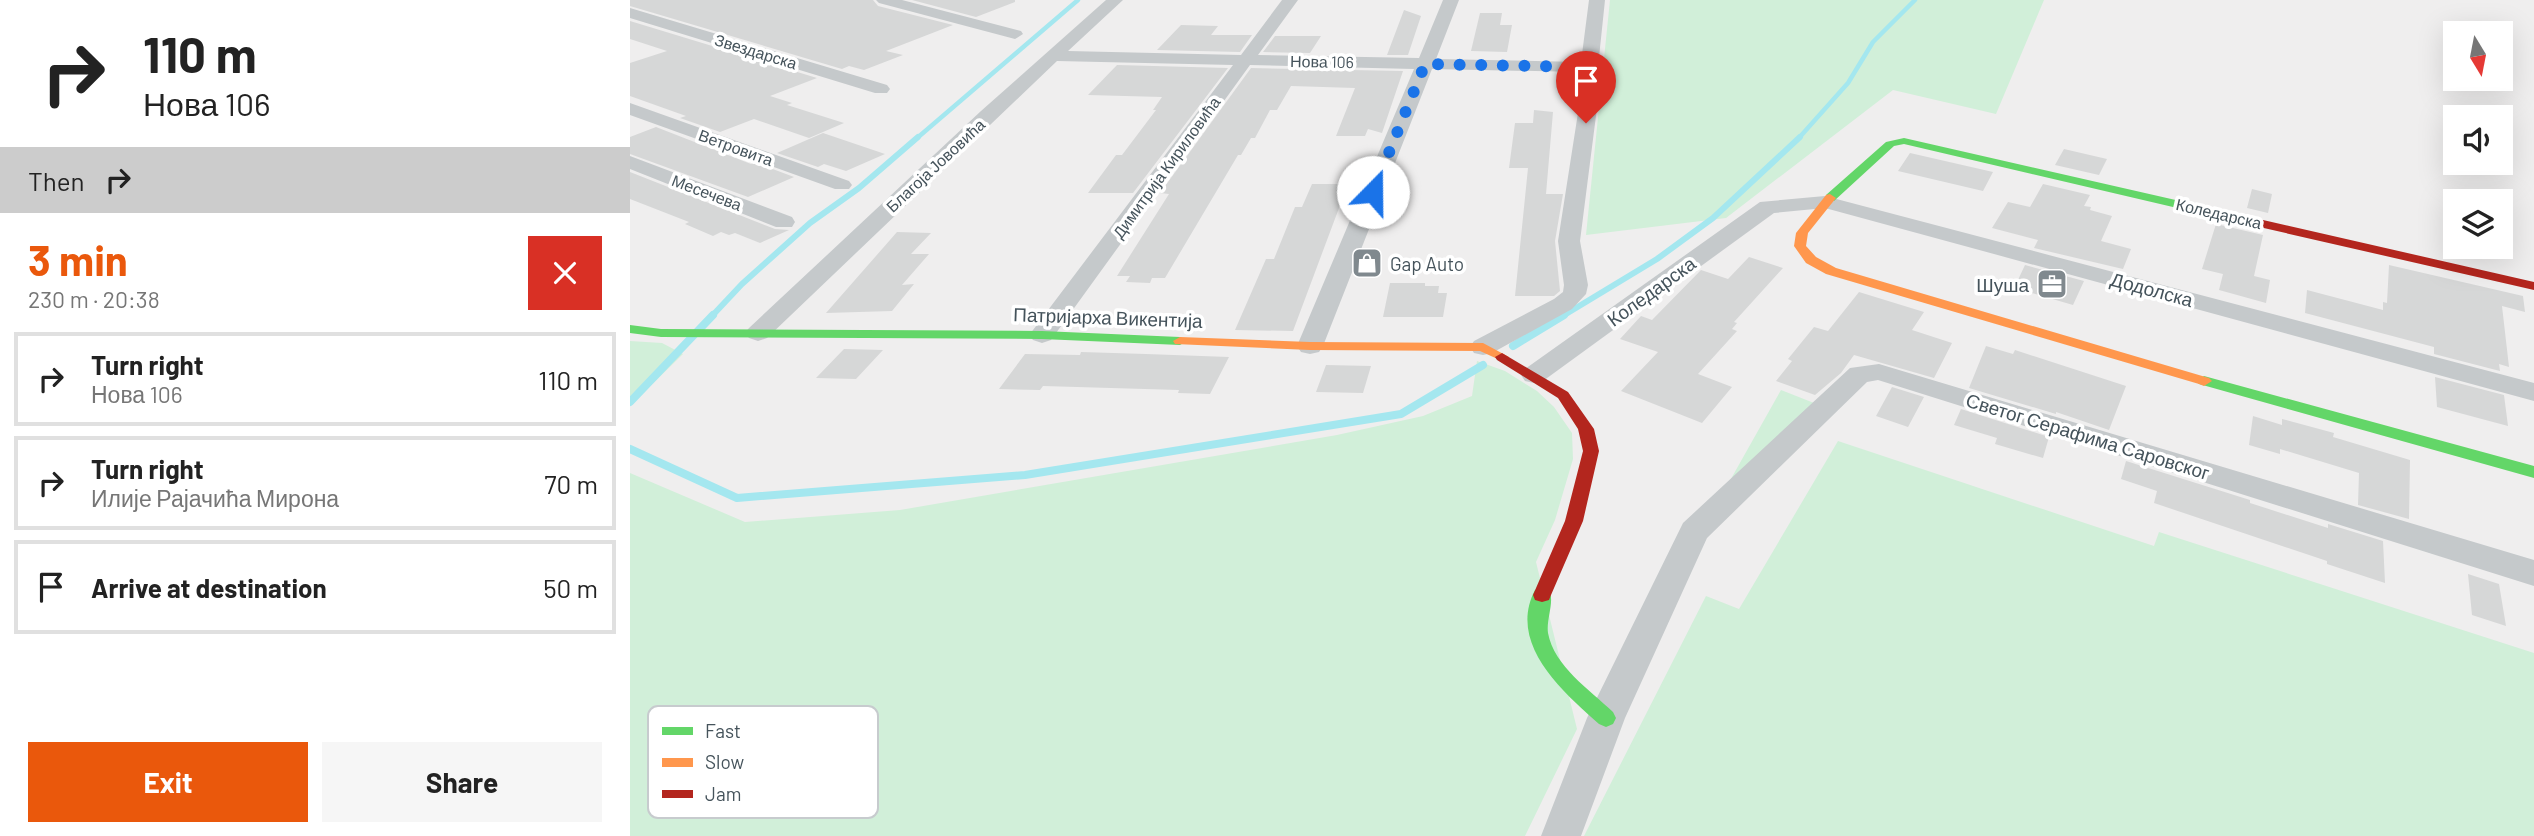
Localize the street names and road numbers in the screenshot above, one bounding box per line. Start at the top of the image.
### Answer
street label: Звездарска [713,30,799,73]
street label: Нова 106 [1290,51,1354,71]
street label: Димитрија Кириловића [1108,92,1224,241]
street label: Благоја Јововића [882,114,988,216]
street label: Ветровита [696,125,776,169]
street label: Месечева [669,170,745,214]
street label: Коледарска [2174,194,2264,232]
street label: Коледарска [1602,251,1700,331]
street label: Додолска [2108,267,2196,311]
street label: Патријарха Викентија [1013,302,1204,332]
street label: Светог Серафима Саровског [1963,388,2213,484]

